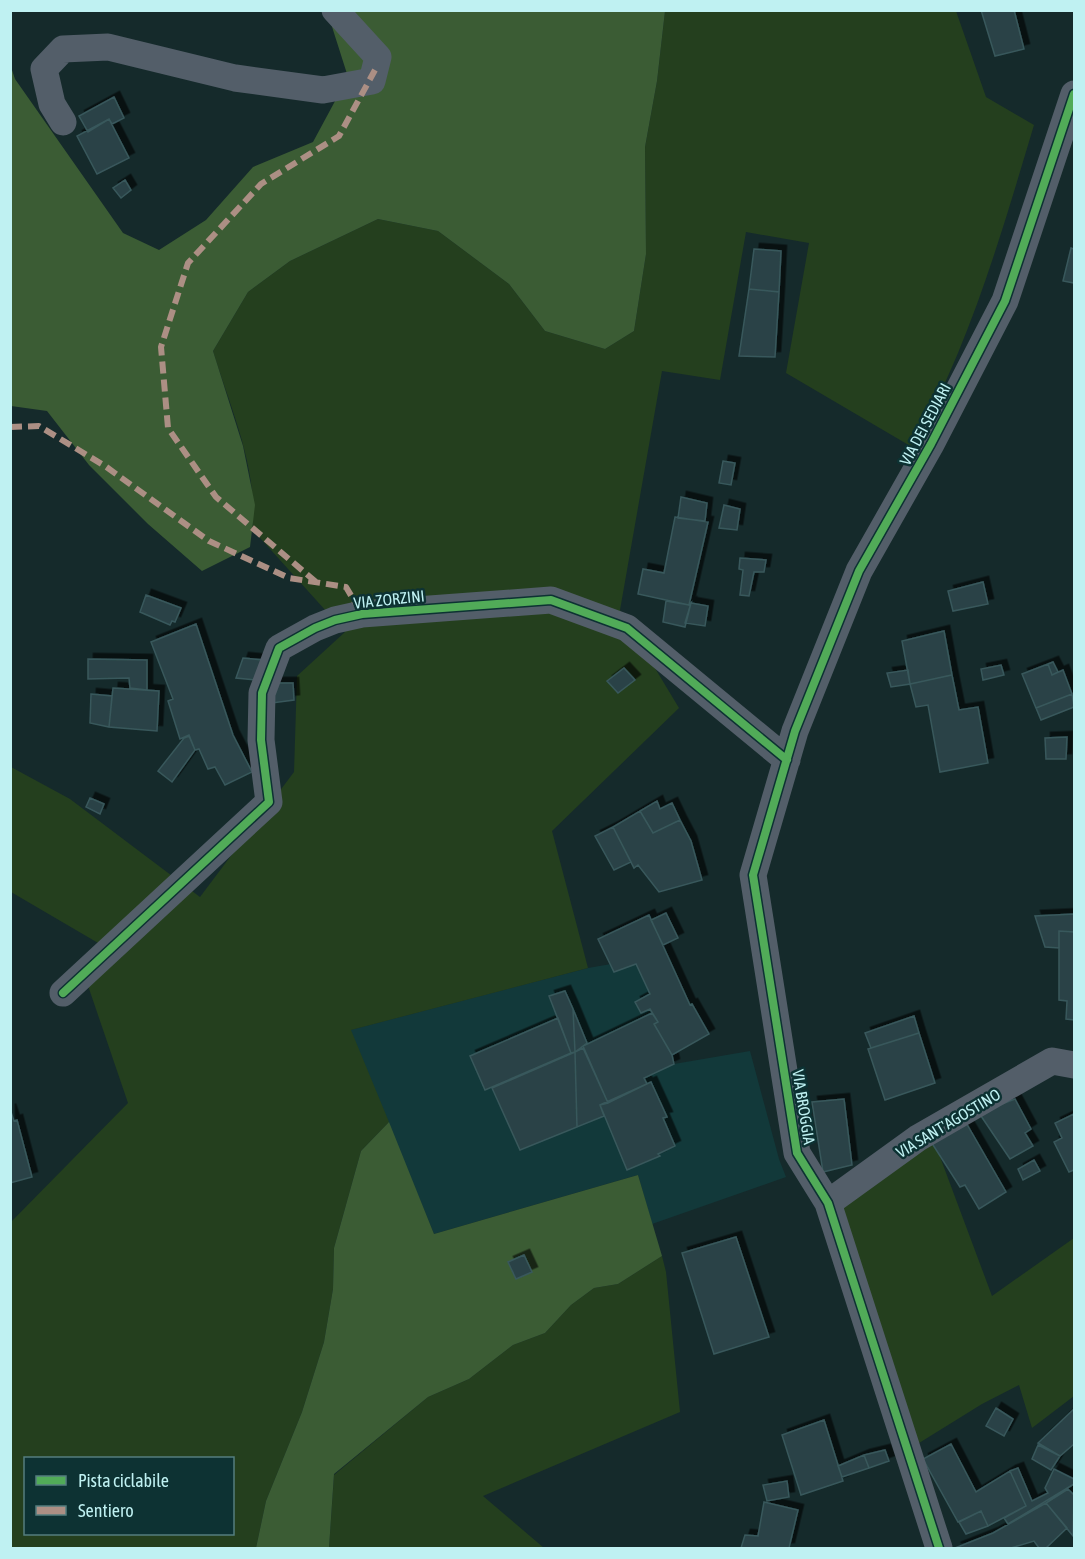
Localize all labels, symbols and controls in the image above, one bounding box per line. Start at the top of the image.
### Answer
street label: VIA DEI SEDIARI [896,380,954,468]
street label: VIA ZORZINI [353,586,425,612]
street label: VIA BROGGIA [789,1068,819,1146]
street label: VIA SANT'AGOSTINO [893,1085,1003,1161]
legend [24,1457,234,1535]
text: Pista ciclabile [78,1470,169,1491]
text: Sentiero [78,1500,134,1521]

